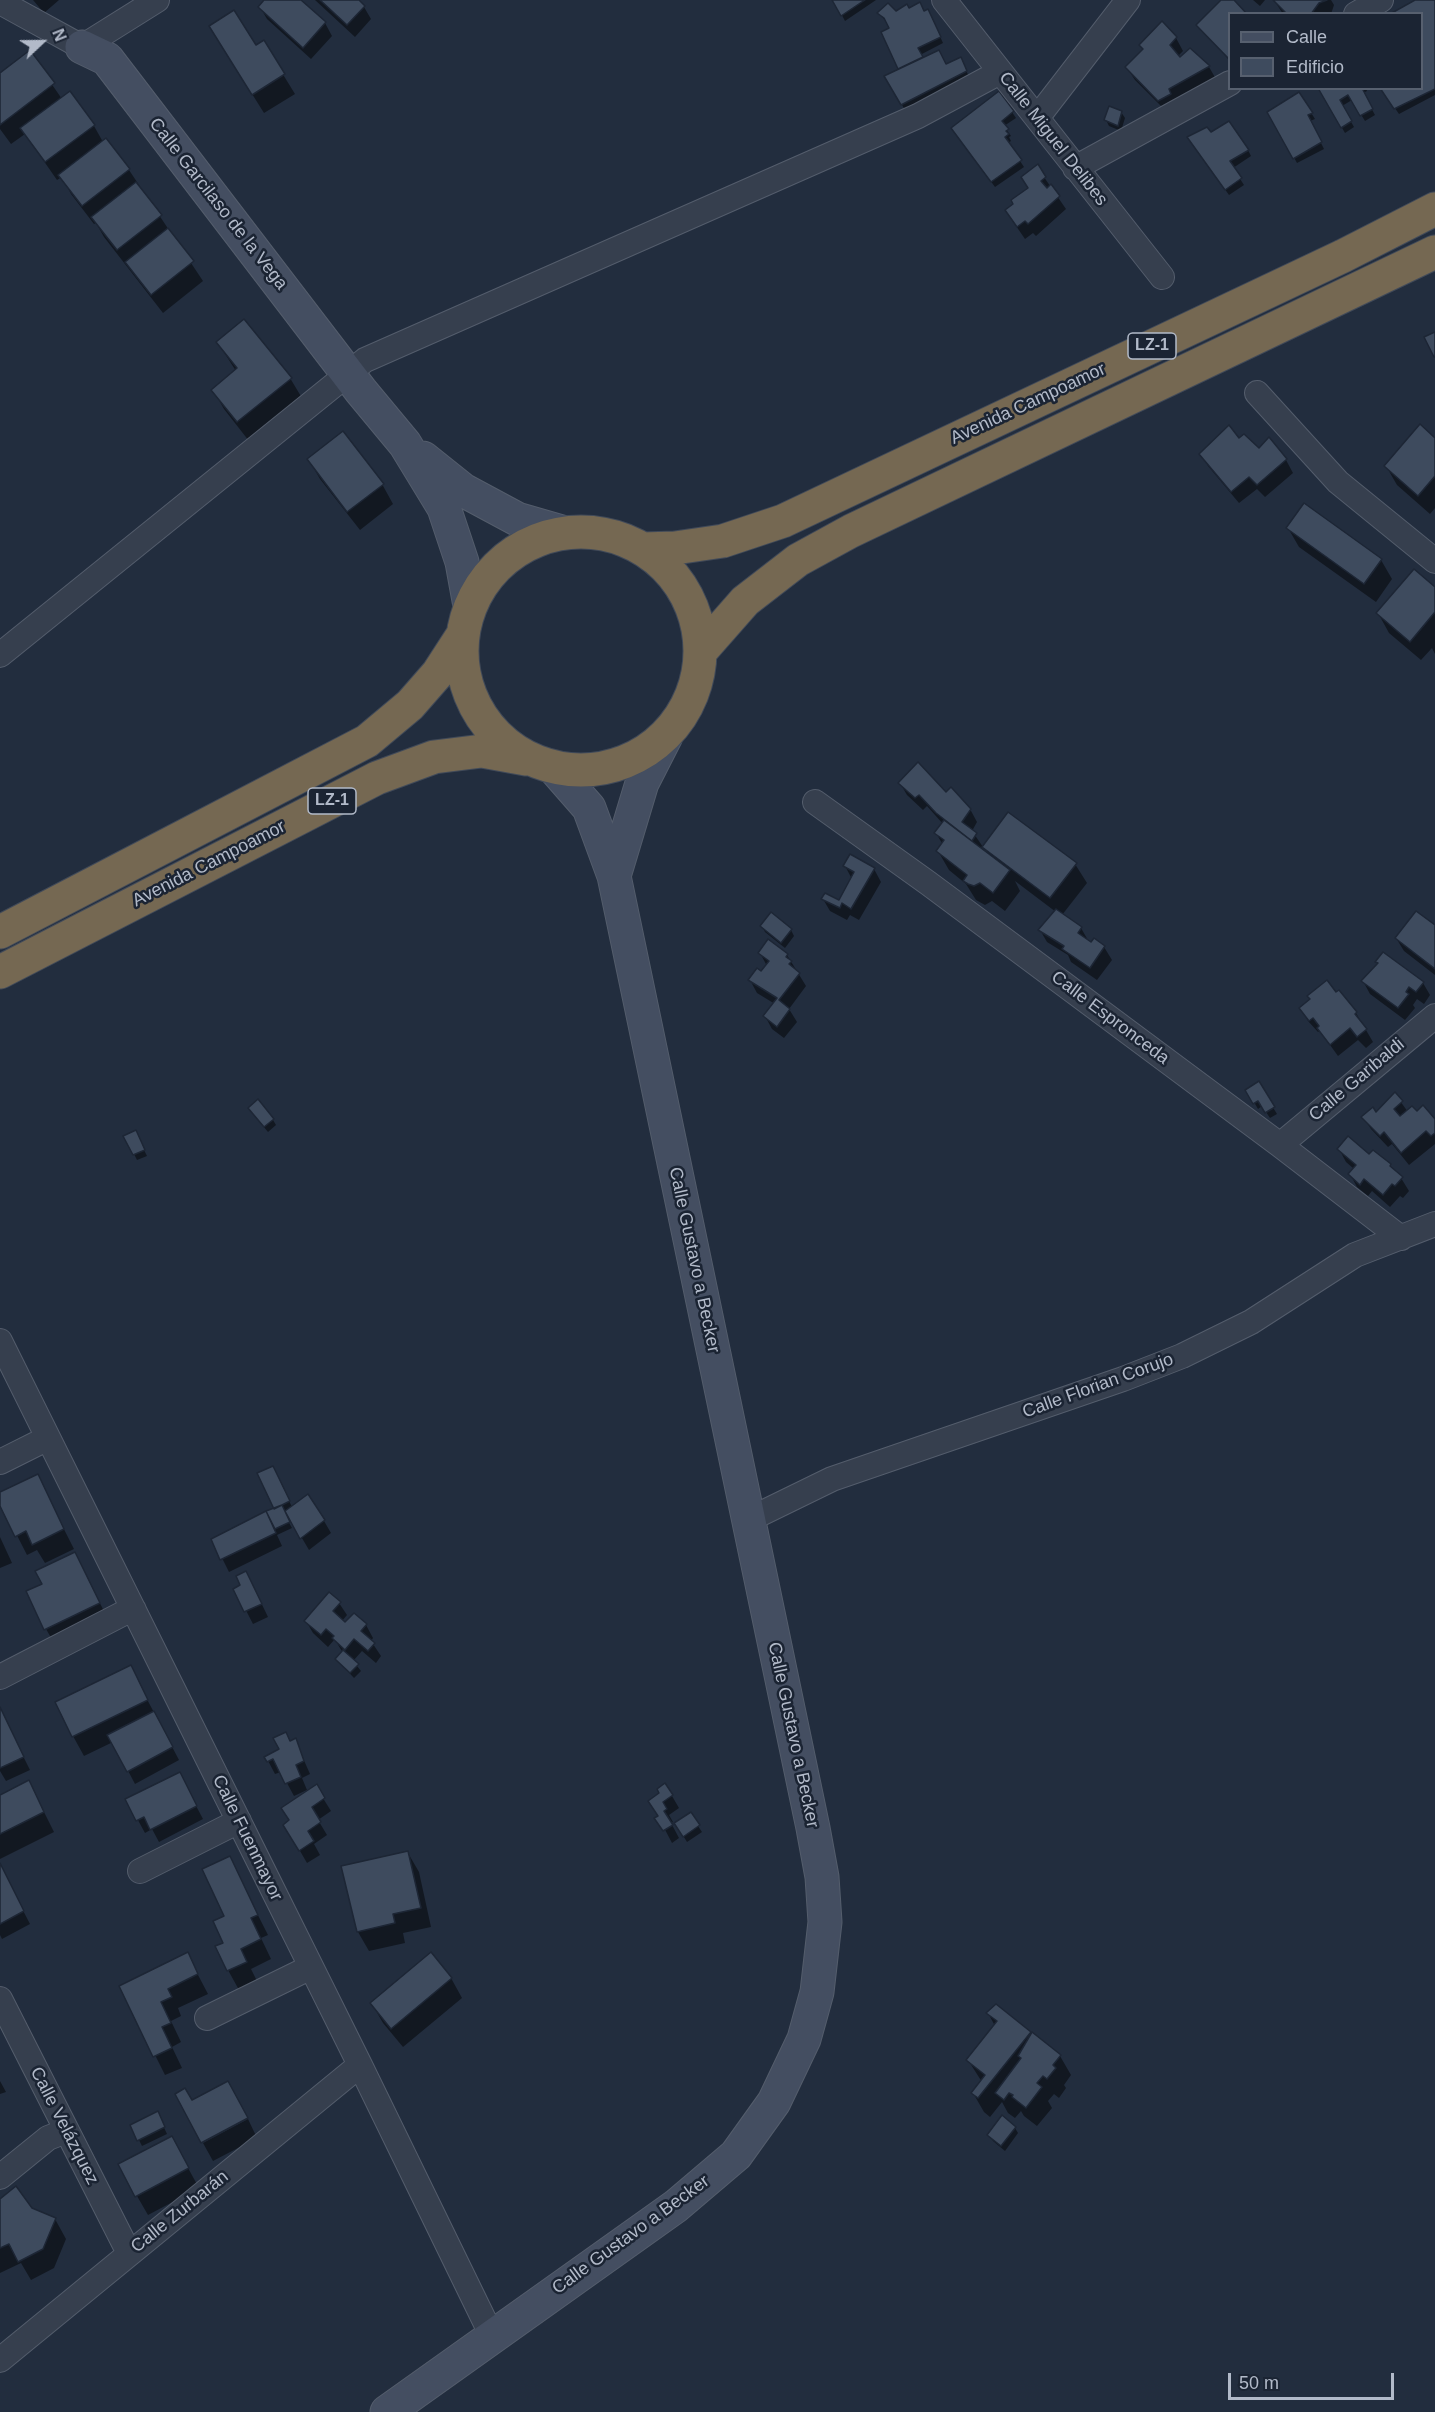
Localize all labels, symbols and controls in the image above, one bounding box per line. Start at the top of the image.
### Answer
north arrow [12,12,72,72]
legend [1228,12,1423,90]
text: N [49,27,69,44]
text: Calle [1286,27,1327,47]
text: Edificio [1286,57,1344,77]
street label: Calle Miguel Delibes [994,68,1112,210]
street label: Calle Garcilaso de la Vega [144,114,292,294]
road number: LZ-1 [1128,333,1176,359]
street label: Avenida Campoamor [947,359,1109,449]
road number: LZ-1 [308,788,356,814]
street label: Avenida Campoamor [129,816,289,912]
street label: Calle Espronceda [1047,967,1173,1069]
street label: Calle Garibaldi [1305,1034,1409,1126]
street label: Calle Gustavo a Becker [664,1165,724,1355]
street label: Calle Florian Corujo [1020,1349,1176,1423]
street label: Calle Gustavo a Becker [763,1640,823,1830]
street label: Calle Fuenmayor [207,1772,287,1904]
street label: Calle Velázquez [25,2064,103,2188]
street label: Calle Zurbarán [127,2166,233,2258]
street label: Calle Gustavo a Becker [548,2171,714,2299]
scale bar [1231,2361,1398,2399]
text: 50 m [1239,2373,1279,2393]

